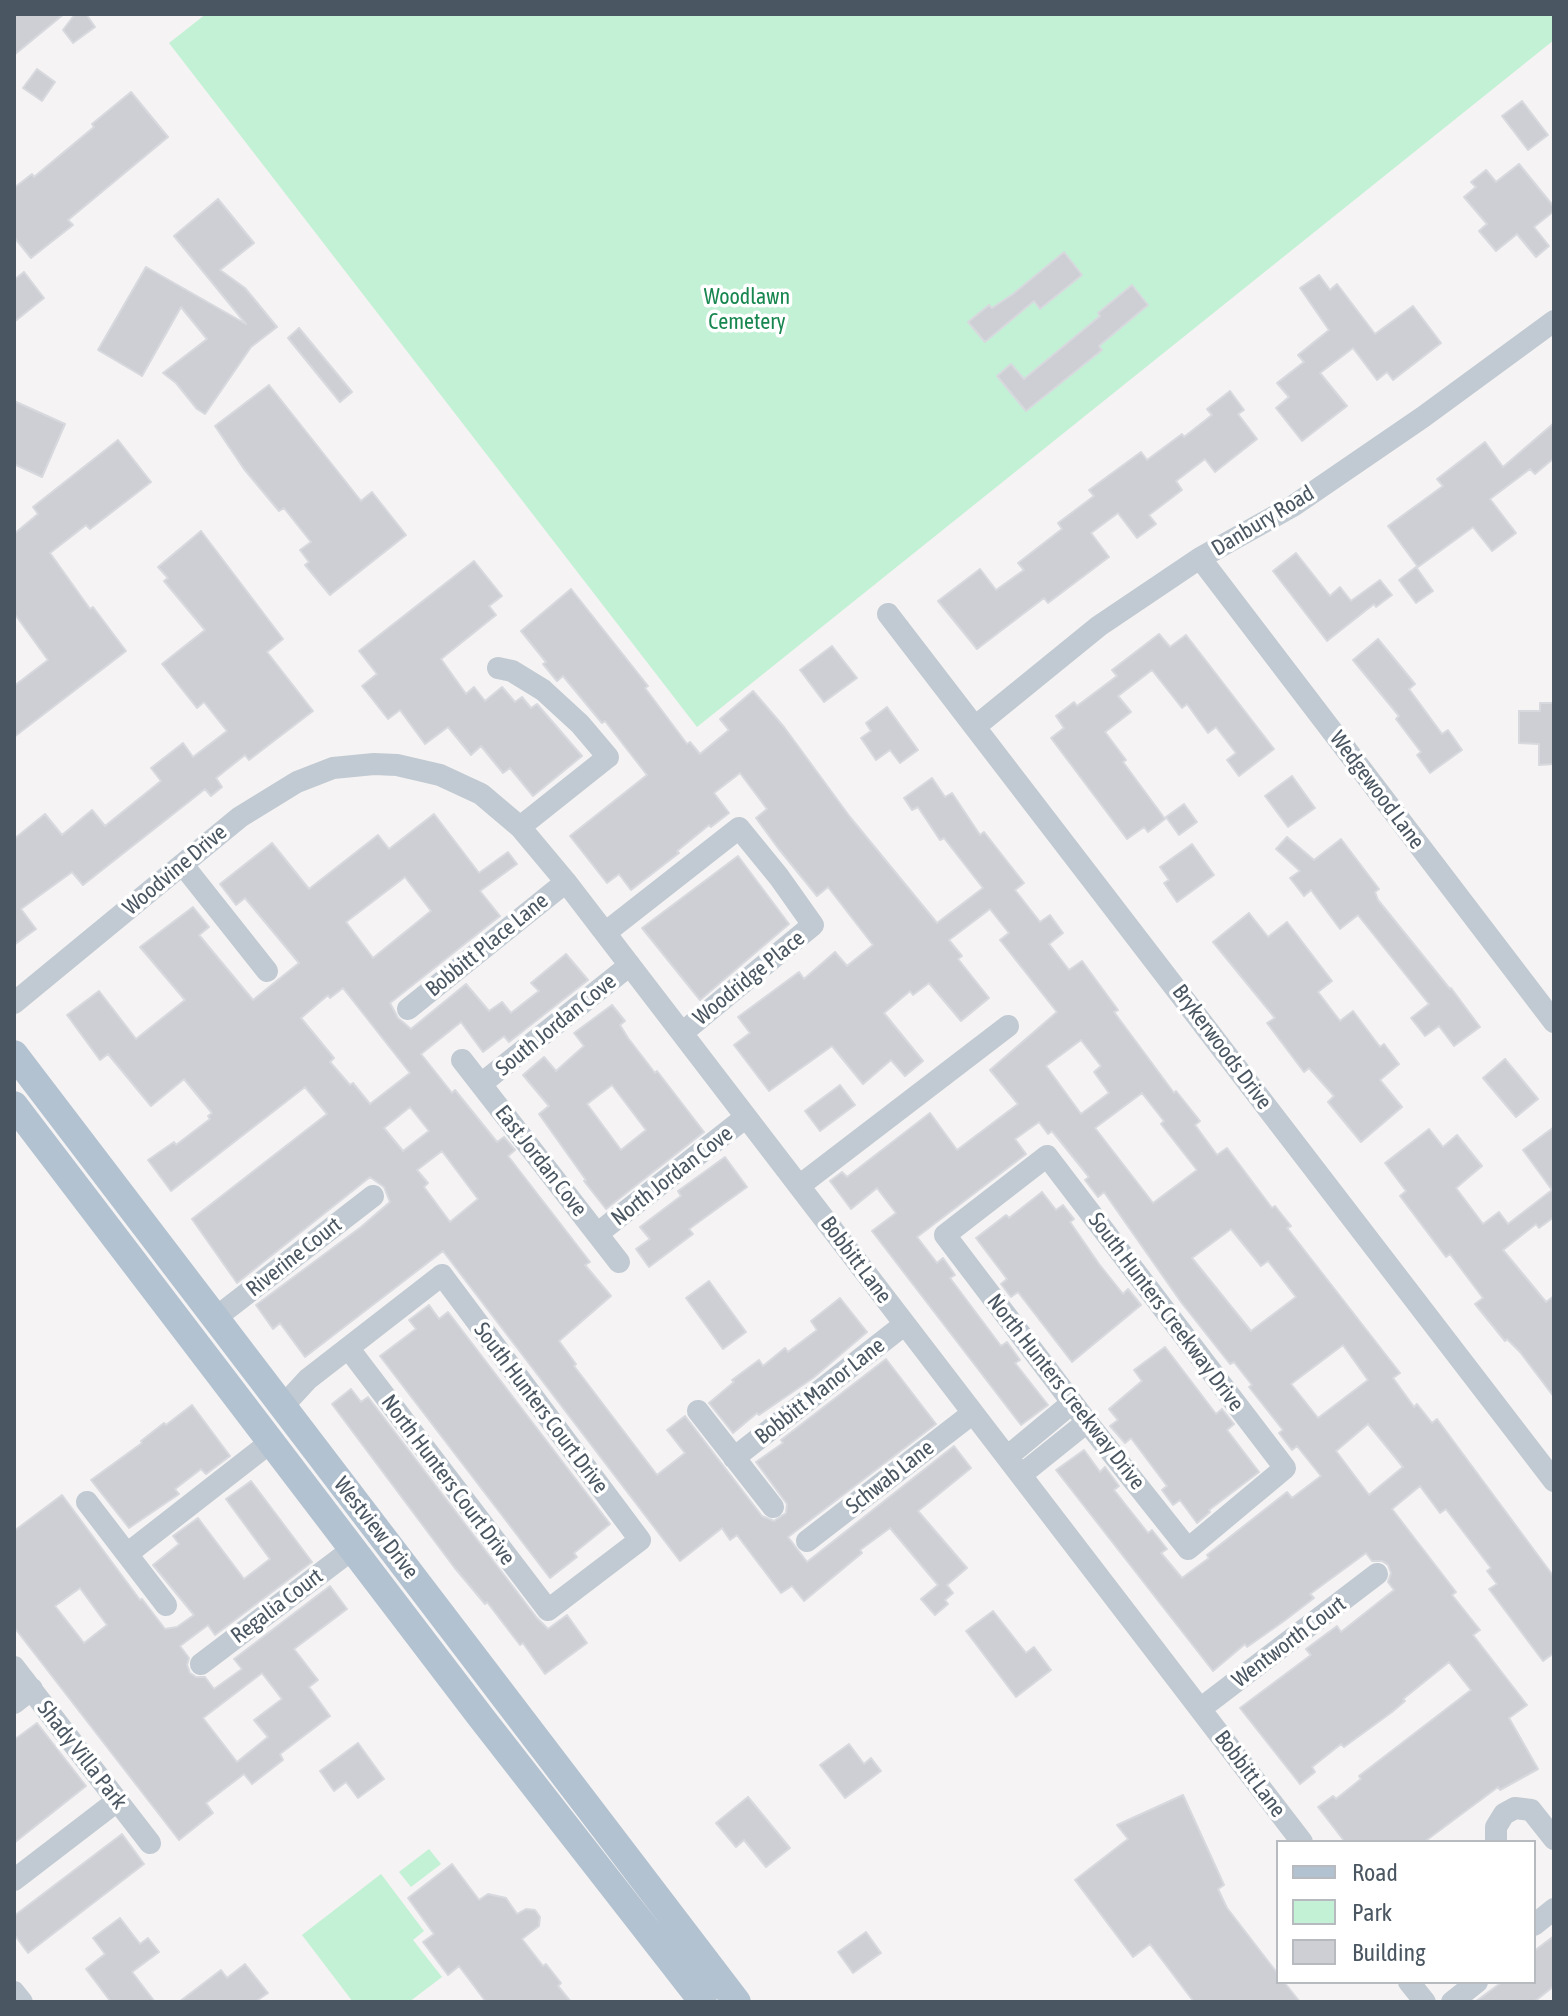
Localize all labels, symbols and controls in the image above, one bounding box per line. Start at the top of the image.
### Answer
park label: Woodlawn Cemetery [704,284,790,336]
street label: Danbury Road [1207,480,1319,562]
street label: Wedgewood Lane [1324,726,1430,854]
street label: Woodvine Drive [118,819,232,921]
street label: Bobbitt Place Lane [421,888,553,1002]
street label: Woodridge Place [688,925,810,1031]
street label: South Jordan Cove [490,968,622,1082]
street label: Brykerwoods Drive [1167,979,1277,1115]
street label: East Jordan Cove [489,1100,593,1222]
street label: North Jordan Cove [606,1120,738,1232]
street label: South Hunters Creekway Drive [1083,1208,1249,1416]
street label: Bobbitt Lane [815,1211,897,1309]
street label: Riverine Court [241,1212,347,1302]
street label: North Hunters Creekway Drive [981,1289,1151,1495]
street label: South Hunters Court Drive [468,1317,614,1499]
street label: Bobbitt Manor Lane [750,1332,890,1450]
street label: North Hunters Court Drive [375,1390,521,1570]
street label: Schwab Lane [841,1435,939,1519]
street label: Westview Drive [328,1472,424,1584]
street label: Regalia Court [226,1563,328,1649]
street label: Wentworth Court [1227,1591,1351,1693]
street label: Shady Villa Park [32,1696,132,1814]
street label: Bobbitt Lane [1209,1725,1291,1823]
legend [1276,1840,1536,1984]
text: Road [1352,1859,1398,1886]
text: Park [1352,1899,1392,1926]
text: Building [1352,1939,1425,1966]

